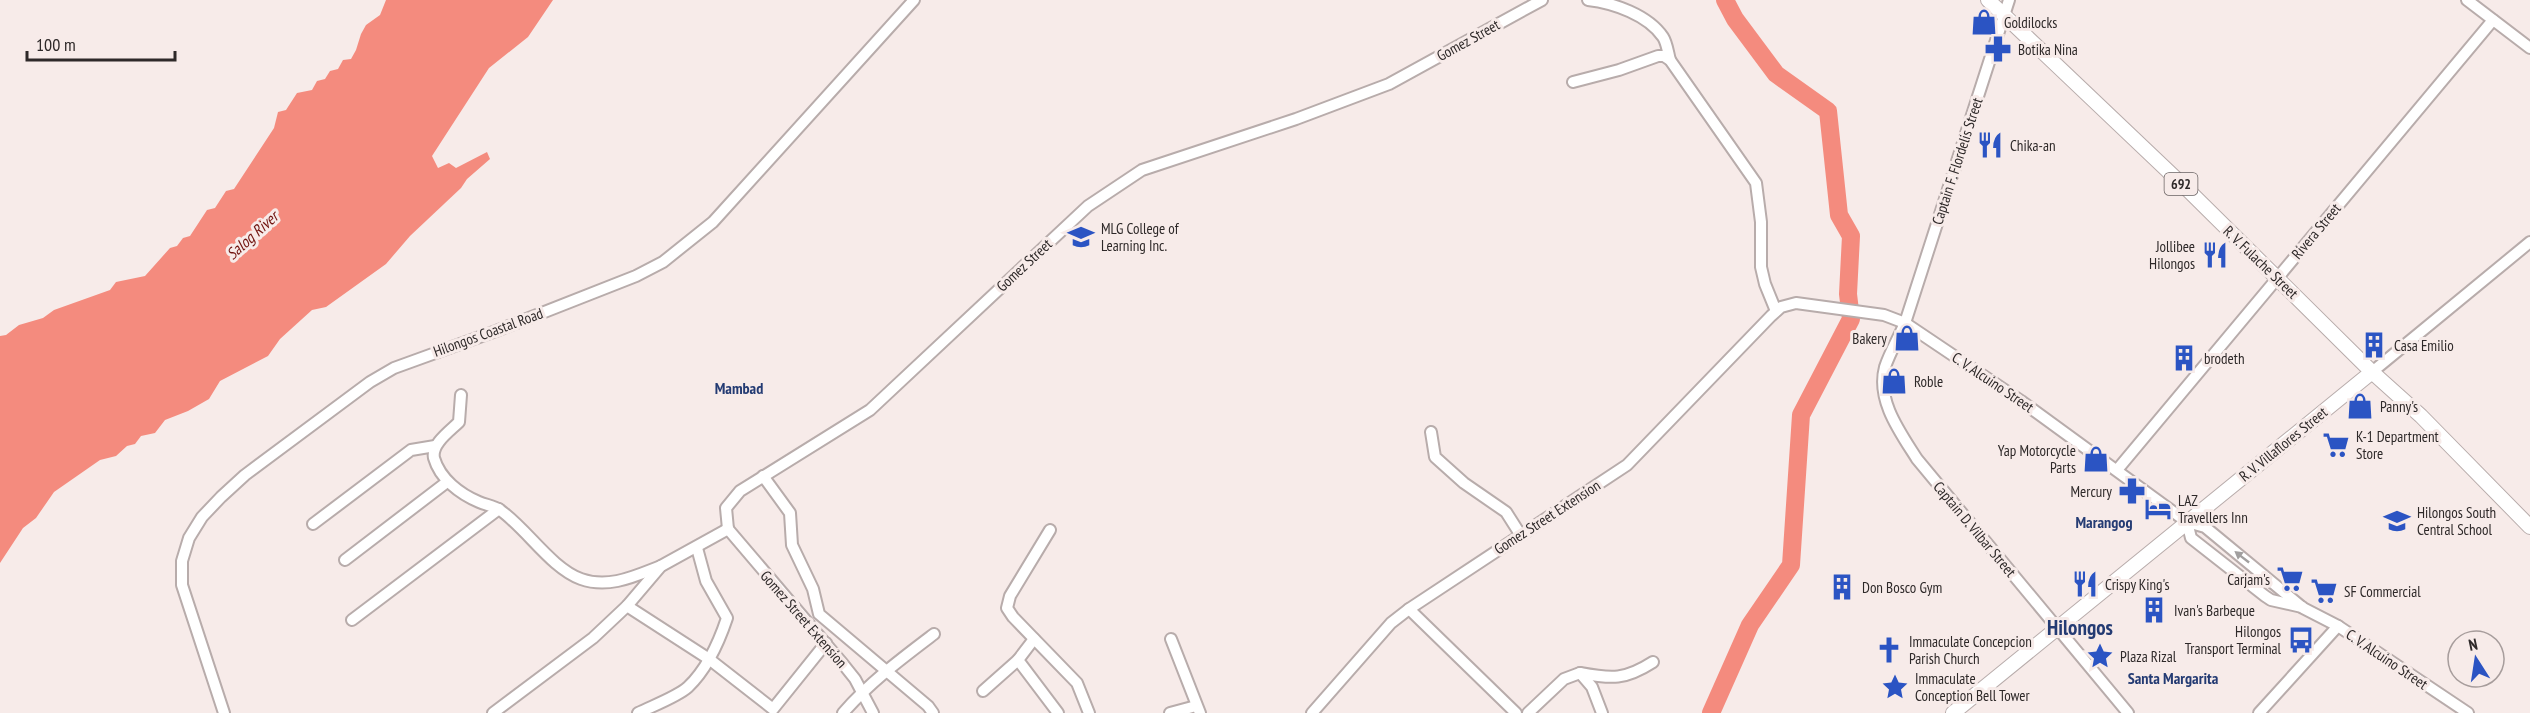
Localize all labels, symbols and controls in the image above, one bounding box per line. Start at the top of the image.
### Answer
shop icon: Goldilocks [1969,7,1999,37]
place label: Goldilocks [2004,13,2057,32]
street label: Gomez Street [1433,15,1503,65]
scale bar [27,24,176,62]
text: 100 m [36,33,76,56]
pharmacy icon: Botika Nina [1983,34,2013,64]
place label: Botika Nina [2018,40,2078,59]
street label: Captain F. Flordelis Street [1928,95,1986,227]
restaurant icon: Chika-an [1975,130,2005,160]
place label: Chika-an [2010,136,2056,155]
road number: 692 [2164,173,2198,195]
street label: Rivera Street [2287,199,2345,263]
water label: Salog River [222,205,284,263]
place label: MLG College of Learning Inc. [1101,219,1180,255]
school or university icon: MLG College of Learning Inc. [1066,222,1096,252]
street label: R. V. Fulache Street [2220,222,2302,302]
street label: Gomez Street [992,235,1056,295]
place label: Jollibee Hilongos [2149,237,2195,273]
restaurant icon: Jollibee Hilongos [2200,240,2230,270]
street label: Hilongos Coastal Road [430,303,546,361]
shop icon: Bakery [1892,323,1922,353]
place label: Bakery [1852,329,1887,348]
building icon: Casa Emilio [2359,330,2389,360]
place label: Casa Emilio [2394,336,2454,355]
building icon: brodeth [2169,343,2199,373]
street label: C. V. Alcuino Street [1948,348,2038,416]
place label: brodeth [2204,349,2245,368]
shop icon: Roble [1879,366,1909,396]
place label: Roble [1914,372,1943,391]
district label: Mambad [715,378,763,398]
shop icon: Panny's [2345,391,2375,421]
place label: Panny's [2380,397,2418,416]
street label: R. V. Villaflores Street [2235,403,2331,485]
place label: K-1 Department Store [2356,427,2439,463]
supermarket icon: K-1 Department Store [2321,430,2351,460]
place label: Yap Motorcycle Parts [1998,441,2076,477]
shop icon: Yap Motorcycle Parts [2081,444,2111,474]
street label: Gomez Street Extension [1490,476,1604,558]
pharmacy icon: Mercury [2117,476,2147,506]
street label: Captain D. Vilbar Street [1930,477,2020,581]
place label: Mercury [2071,482,2112,501]
place label: LAZ Travellers Inn [2178,491,2248,527]
hotel icon: LAZ Travellers Inn [2143,494,2173,524]
place label: Hilongos South Central School [2417,503,2496,539]
school or university icon: Hilongos South Central School [2382,506,2412,536]
district label: Marangog [2075,512,2133,532]
one-way arrow [2234,551,2250,564]
supermarket icon: Carjam's [2275,564,2305,594]
street label: Gomez Street Extension [756,566,852,672]
restaurant icon: Crispy King's [2070,569,2100,599]
place label: Carjam's [2227,570,2270,589]
building icon: Don Bosco Gym [1827,572,1857,602]
place label: Crispy King's [2105,575,2170,594]
supermarket icon: SF Commercial [2309,576,2339,606]
place label: Don Bosco Gym [1862,578,1942,597]
place label: SF Commercial [2344,582,2421,601]
building icon: Ivan's Barbeque [2139,595,2169,625]
place label: Ivan's Barbeque [2174,601,2255,620]
district label: Hilongos [2047,614,2113,641]
place label: Hilongos Transport Terminal [2185,622,2281,658]
bus stop icon: Hilongos Transport Terminal [2286,625,2316,655]
street label: C. V. Alcuino Street [2342,625,2432,693]
north arrow [2446,629,2506,689]
place label: Immaculate Concepcion Parish Church [1909,632,2032,668]
text: N [2467,634,2479,655]
church icon: Immaculate Concepcion Parish Church [1874,635,1904,665]
place icon: Plaza Rizal [2085,641,2115,671]
place label: Plaza Rizal [2120,647,2177,666]
district label: Santa Margarita [2128,668,2219,688]
place label: Immaculate Conception Bell Tower [1915,669,2030,705]
place icon: Immaculate Conception Bell Tower [1880,672,1910,702]

